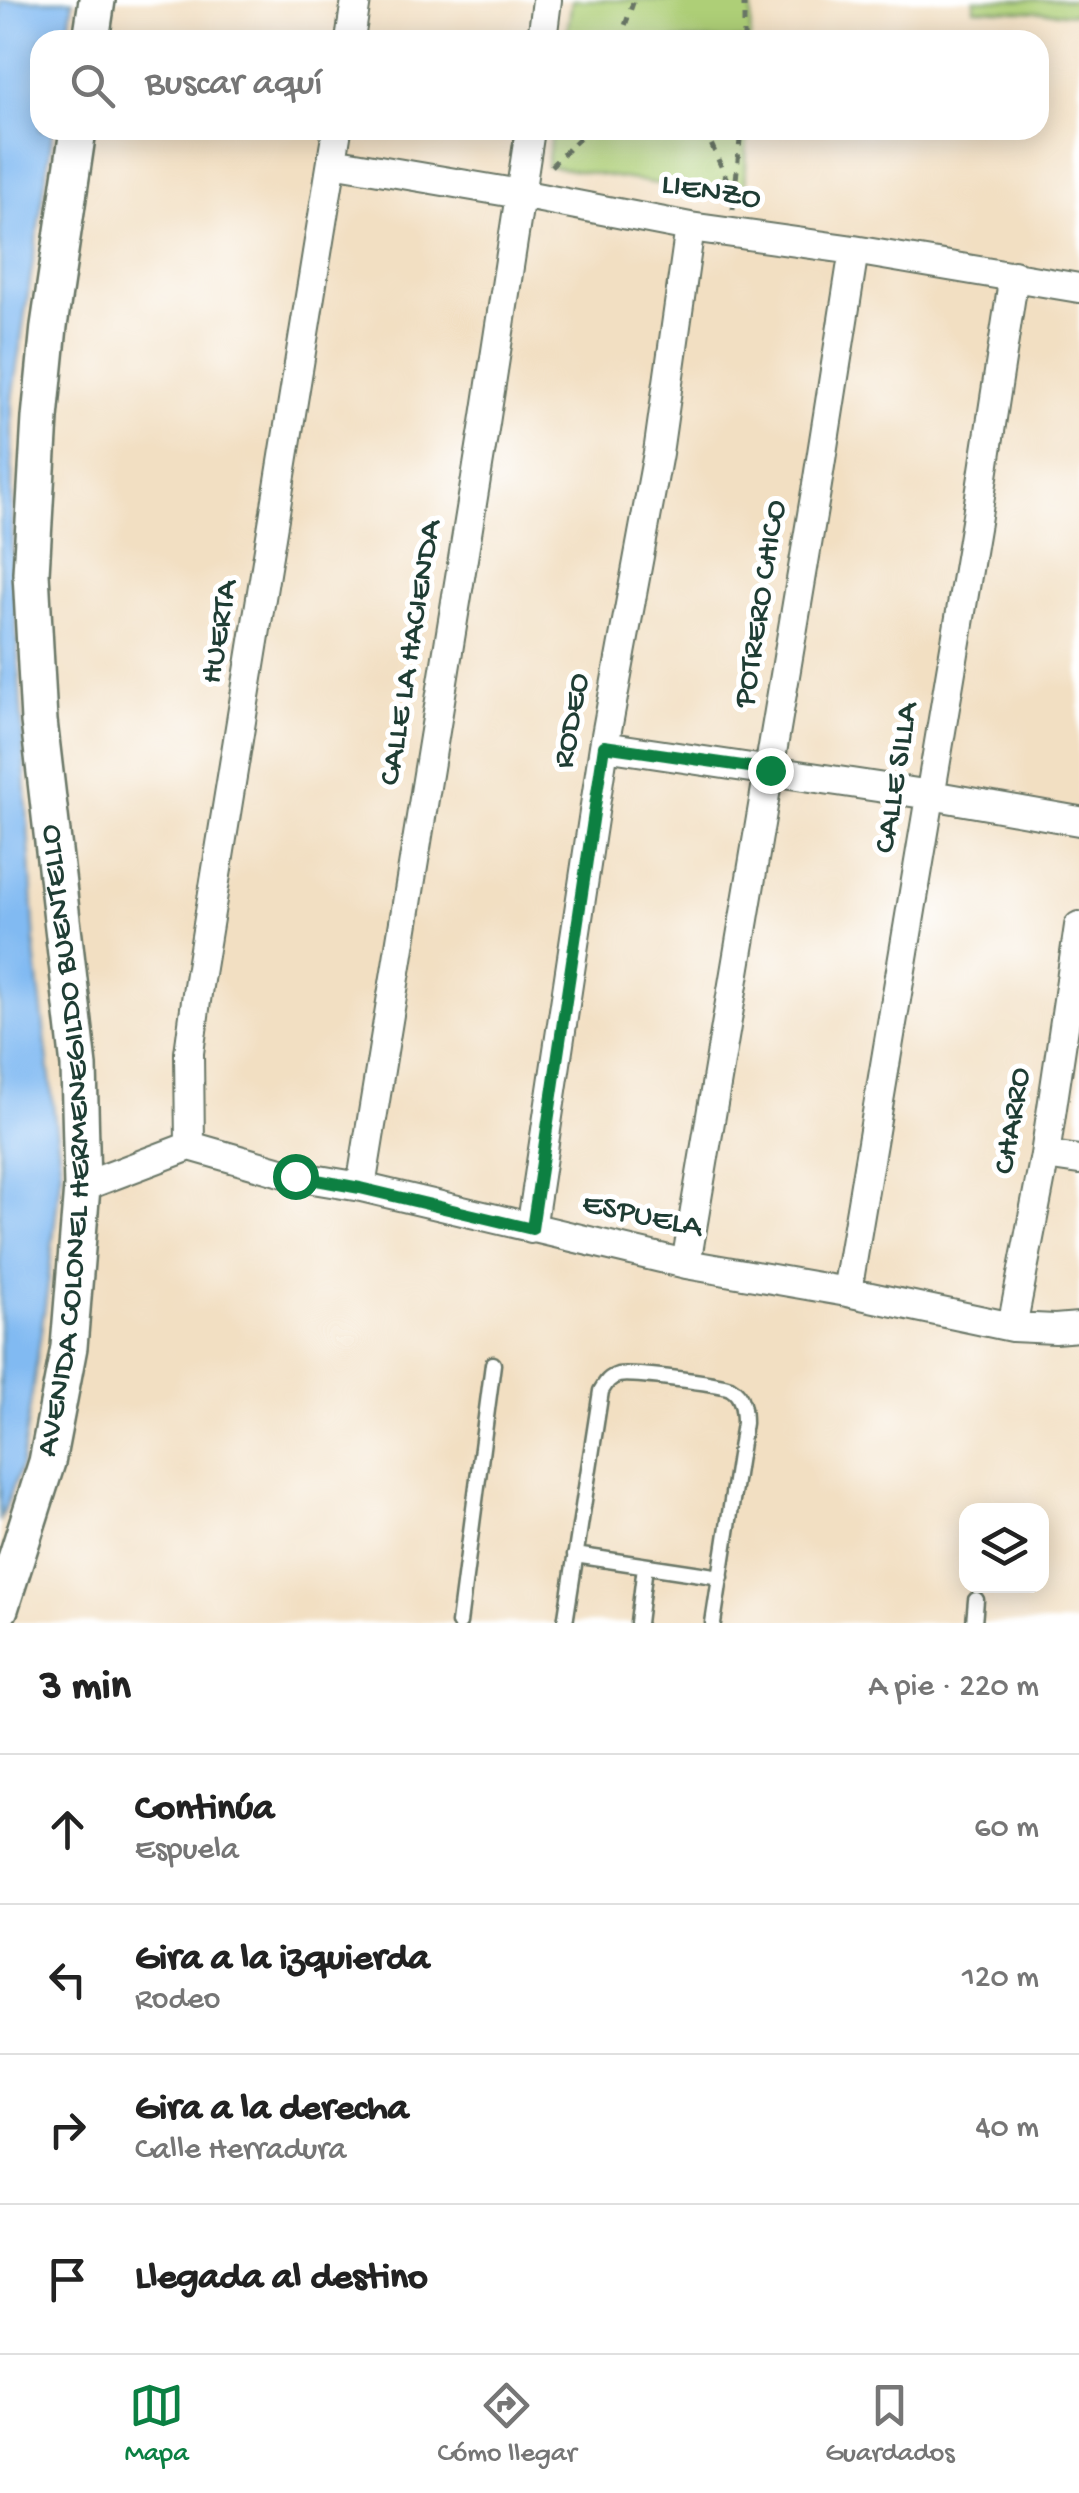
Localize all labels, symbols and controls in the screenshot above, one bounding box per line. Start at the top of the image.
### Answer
search box [30,30,1049,140]
icon: search [65,58,120,113]
text: Buscar aquí [145,63,323,107]
street label: LIENZO [659,166,763,220]
street label: POTRERO CHICO [727,498,797,711]
street label: CALLE LA HACIENDA [372,516,452,788]
street label: HUERTA [194,575,248,687]
street label: RODEO [546,670,600,772]
street label: CALLE SILLA [867,698,929,856]
route end [748,748,794,794]
street label: AVENIDA COLONEL HERMENEGILDO BUENTELLO [29,822,102,1460]
street label: CHARRO [987,1065,1041,1177]
route start [273,1154,319,1200]
street label: ESPUELA [579,1186,707,1249]
map controls [959,1503,1049,1593]
button: layers [959,1503,1049,1593]
text: 3 min [40,1664,131,1713]
text: A pie · 220 m [868,1669,1039,1707]
text: Continúa [135,1788,274,1832]
icon: ahead [40,1802,95,1857]
text: 60 m [974,1810,1039,1848]
text: Espuela [135,1832,239,1870]
text: Gira a la izquierda [135,1938,430,1982]
icon: left [40,1952,95,2007]
text: 120 m [962,1960,1039,1998]
text: Rodeo [135,1982,220,2020]
text: Gira a la derecha [135,2088,409,2132]
icon: right [40,2102,95,2157]
text: 40 m [975,2110,1039,2148]
text: Calle Herradura [135,2132,346,2170]
icon: arrive [40,2252,95,2307]
text: Llegada al destino [135,2257,428,2301]
tab: Mapa [124,2378,189,2471]
tab: Cómo llegar [437,2378,576,2471]
tab: Guardados [825,2378,955,2471]

